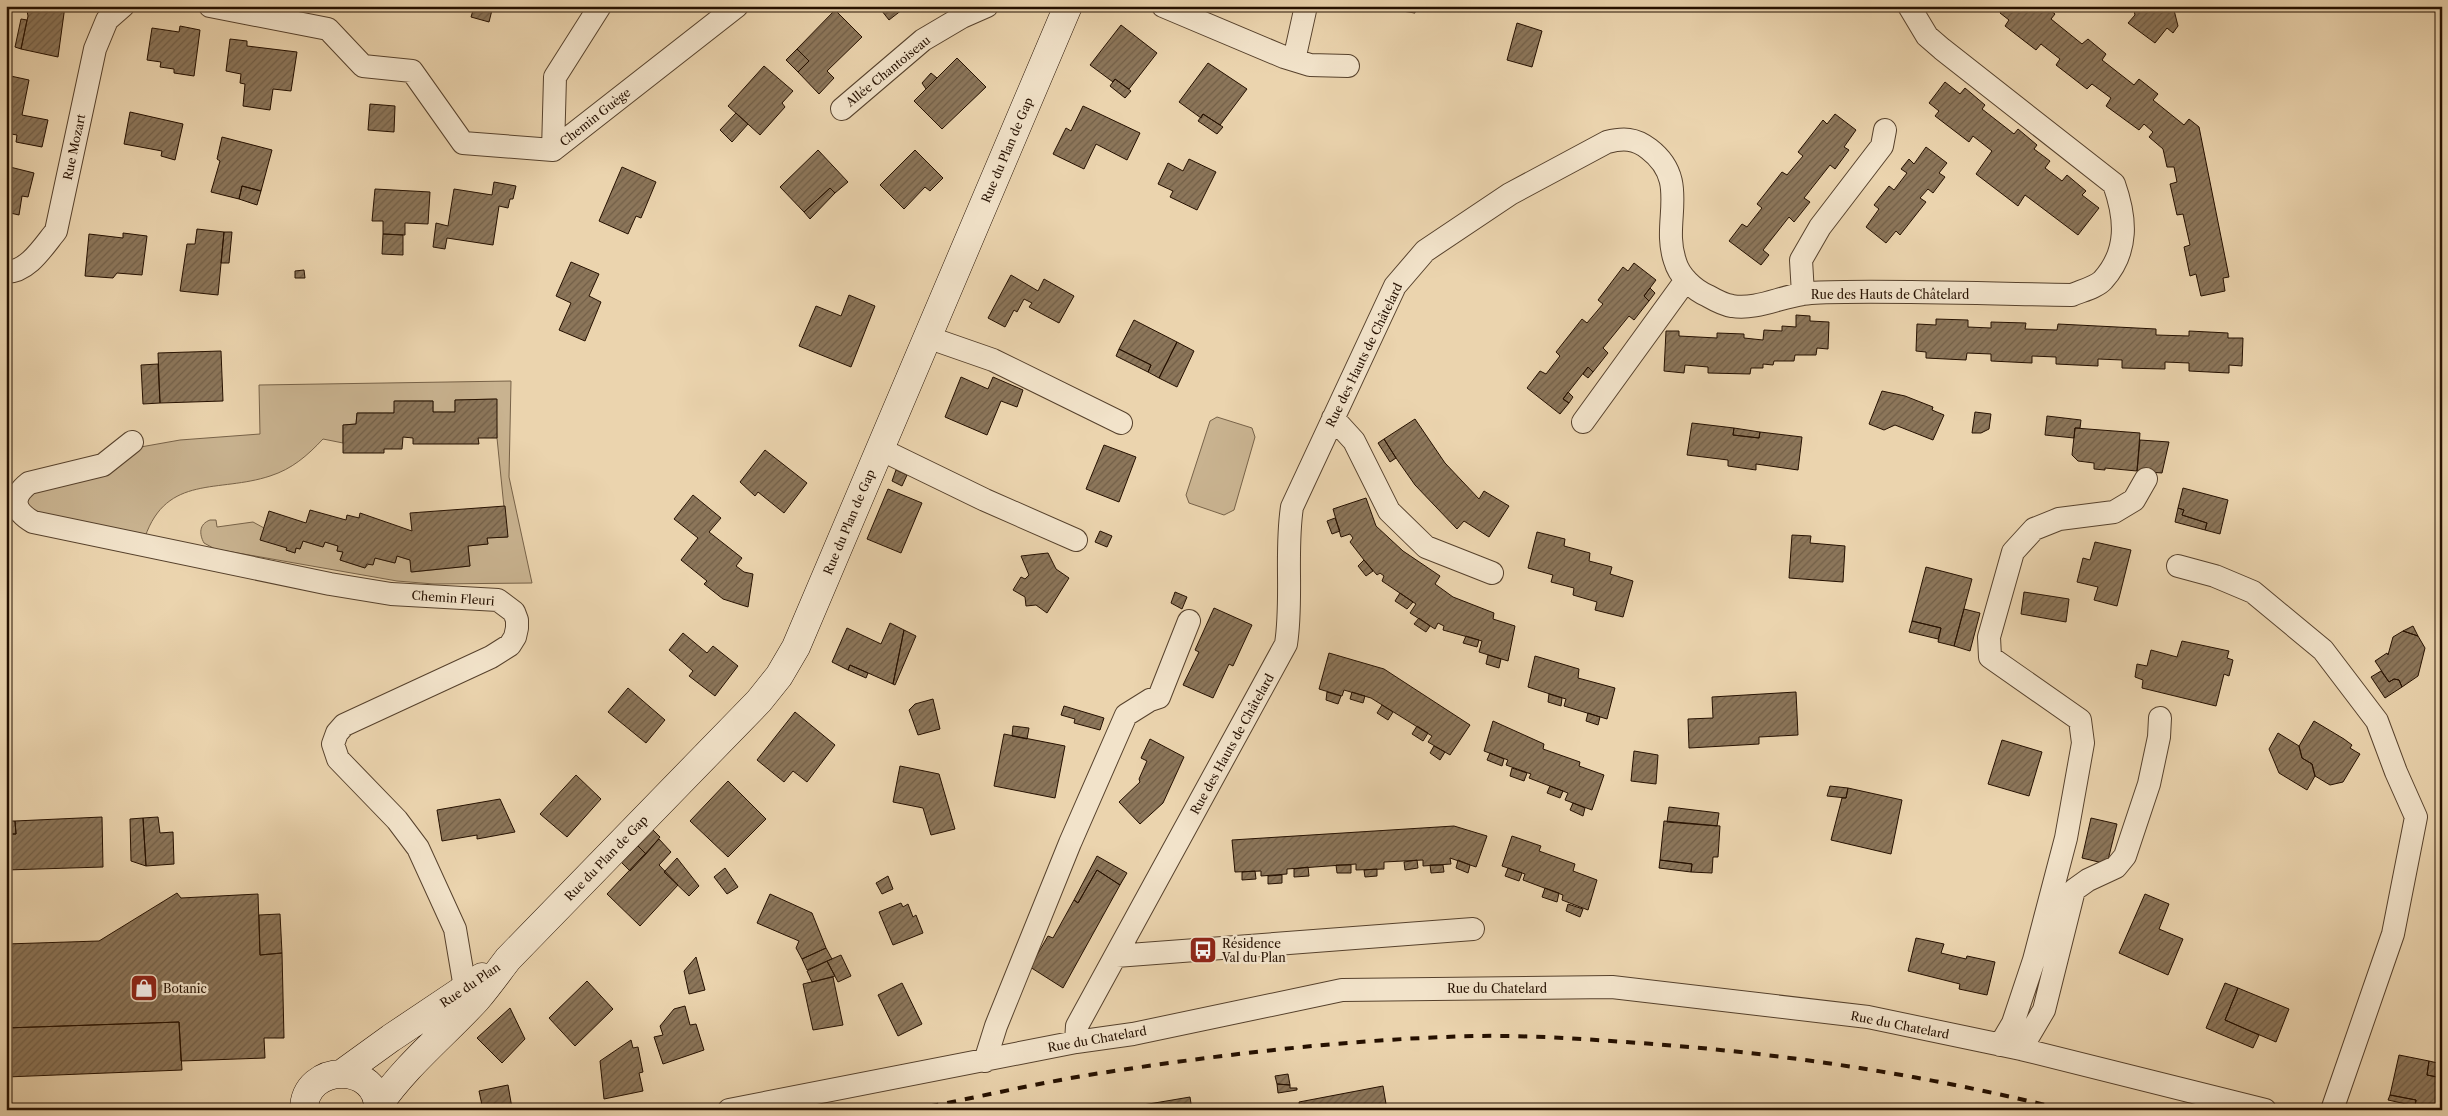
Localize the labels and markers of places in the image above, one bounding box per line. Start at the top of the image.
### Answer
bus stop icon: Résidence Val du Plan [1188,935,1218,965]
place label: Résidence Val du Plan [1221,936,1286,965]
shop icon: Botanic [129,973,159,1003]
place label: Botanic [163,981,207,996]

